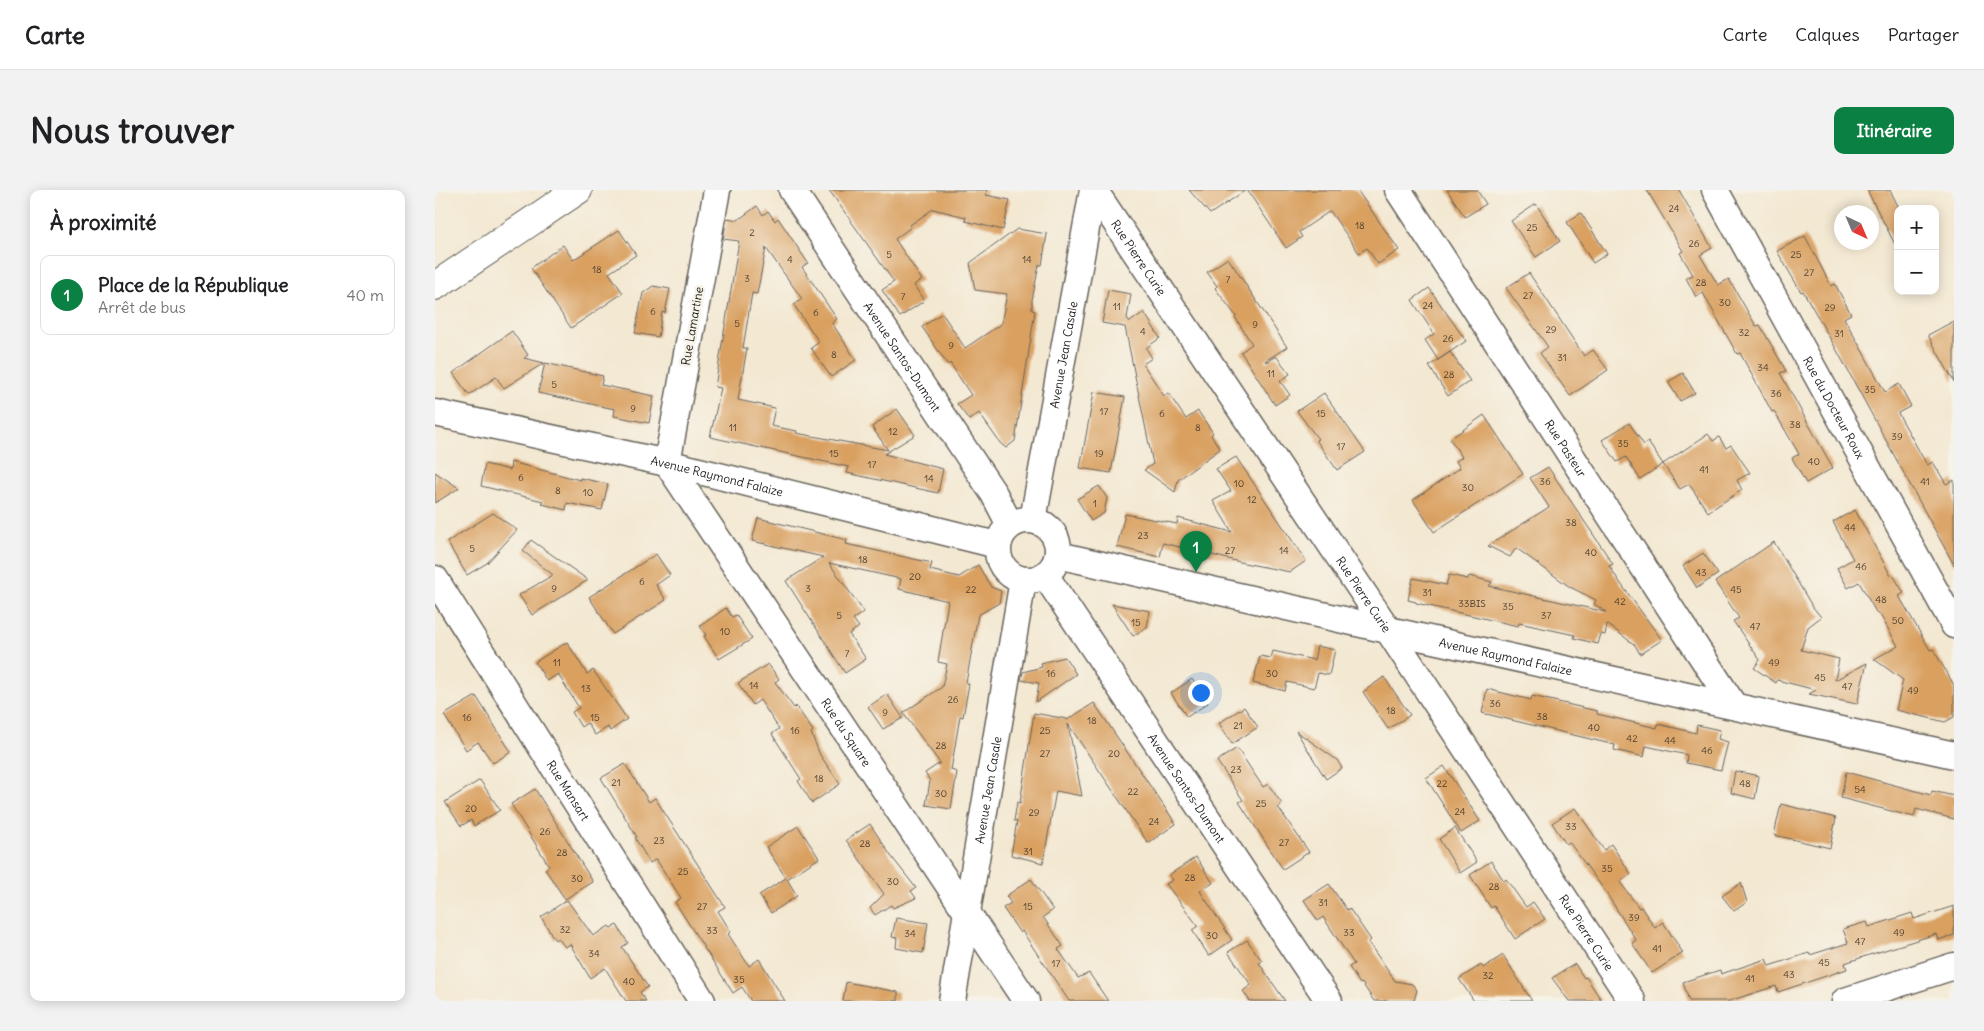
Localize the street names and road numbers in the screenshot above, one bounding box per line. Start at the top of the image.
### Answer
street label: Rue Pierre Curie [1108,217,1170,298]
street label: Rue Lamartine [678,286,706,366]
street label: Avenue Santos-Dumont [861,299,944,414]
street label: Avenue Jean Casale [1046,300,1080,409]
street label: Rue du Docteur Roux [1800,354,1869,461]
street label: Rue Pasteur [1542,417,1590,480]
street label: Avenue Raymond Falaize [650,452,785,499]
street label: Rue Pierre Curie [1333,553,1395,635]
street label: Avenue Raymond Falaize [1438,634,1574,678]
street label: Rue du Square [818,695,875,769]
street label: Avenue Santos-Dumont [1145,730,1229,846]
street label: Avenue Jean Casale [971,735,1004,845]
street label: Rue Mansart [544,757,593,823]
street label: Rue Pierre Curie [1556,891,1617,973]

